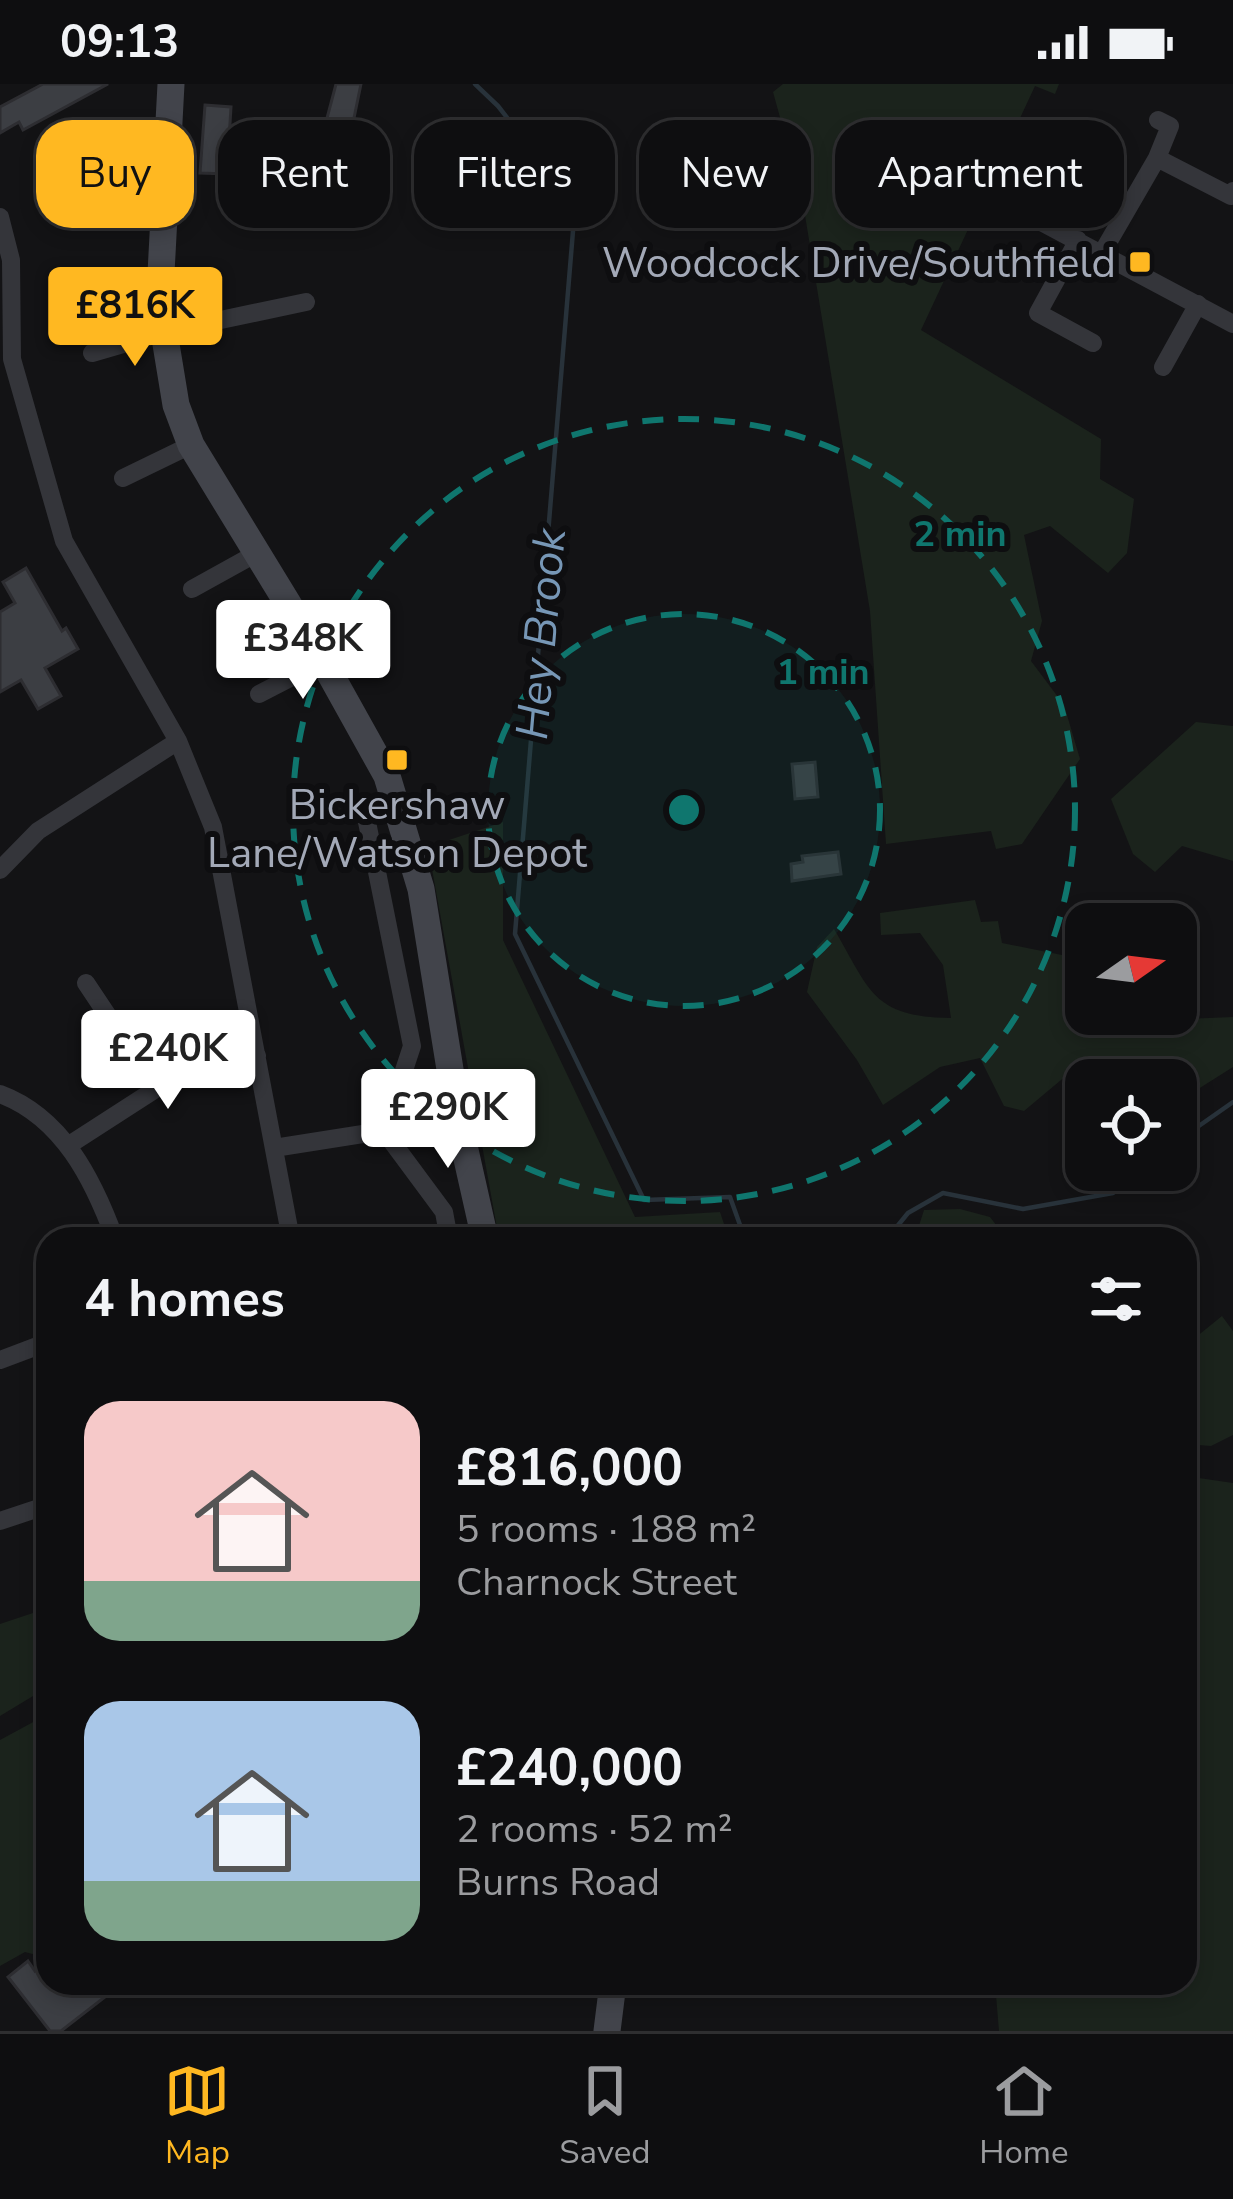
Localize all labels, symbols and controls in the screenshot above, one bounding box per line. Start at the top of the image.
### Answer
text: 09:13 [60,12,179,73]
chip: Buy [36,120,194,228]
chip: Rent [218,120,390,228]
chip: Filters [414,120,615,228]
chip: New [639,120,811,228]
chip: Apartment [835,120,1124,228]
place label: Woodcock Drive/Southfield [602,235,1116,292]
marker: Woodcock Drive/Southfield [1127,249,1153,275]
pin: £816K [51,267,219,369]
text: £816K [75,279,195,332]
text: 2 min [913,510,1007,559]
water label: Hey Brook [502,525,581,742]
pin: £348K [219,600,387,702]
text: £348K [243,612,363,665]
text: 1 min [776,648,870,697]
marker: Bickershaw Lane/Watson Depot [384,747,410,773]
place label: Bickershaw Lane/Watson Depot [207,777,587,882]
centre of rings [663,789,705,831]
north arrow [1065,903,1197,1035]
map controls [1065,903,1197,1191]
pin: £240K [84,1010,252,1112]
text: £240K [108,1022,228,1075]
button: locate [1065,1059,1197,1191]
pin: £290K [364,1069,532,1171]
text: £290K [388,1081,508,1134]
text: 4 homes [84,1264,285,1334]
icon: filters [1083,1266,1149,1332]
text: £816,000 [456,1433,683,1503]
icon: home [180,1449,324,1593]
text: 5 rooms · 188 m² [456,1503,756,1556]
text: Charnock Street [456,1556,737,1609]
text: £240,000 [456,1733,683,1803]
icon: home [180,1749,324,1893]
text: 2 rooms · 52 m² [456,1803,733,1856]
text: Burns Road [456,1856,660,1909]
tab: Map [164,2058,230,2175]
tab: Saved [559,2058,650,2175]
tab: Home [979,2058,1069,2175]

